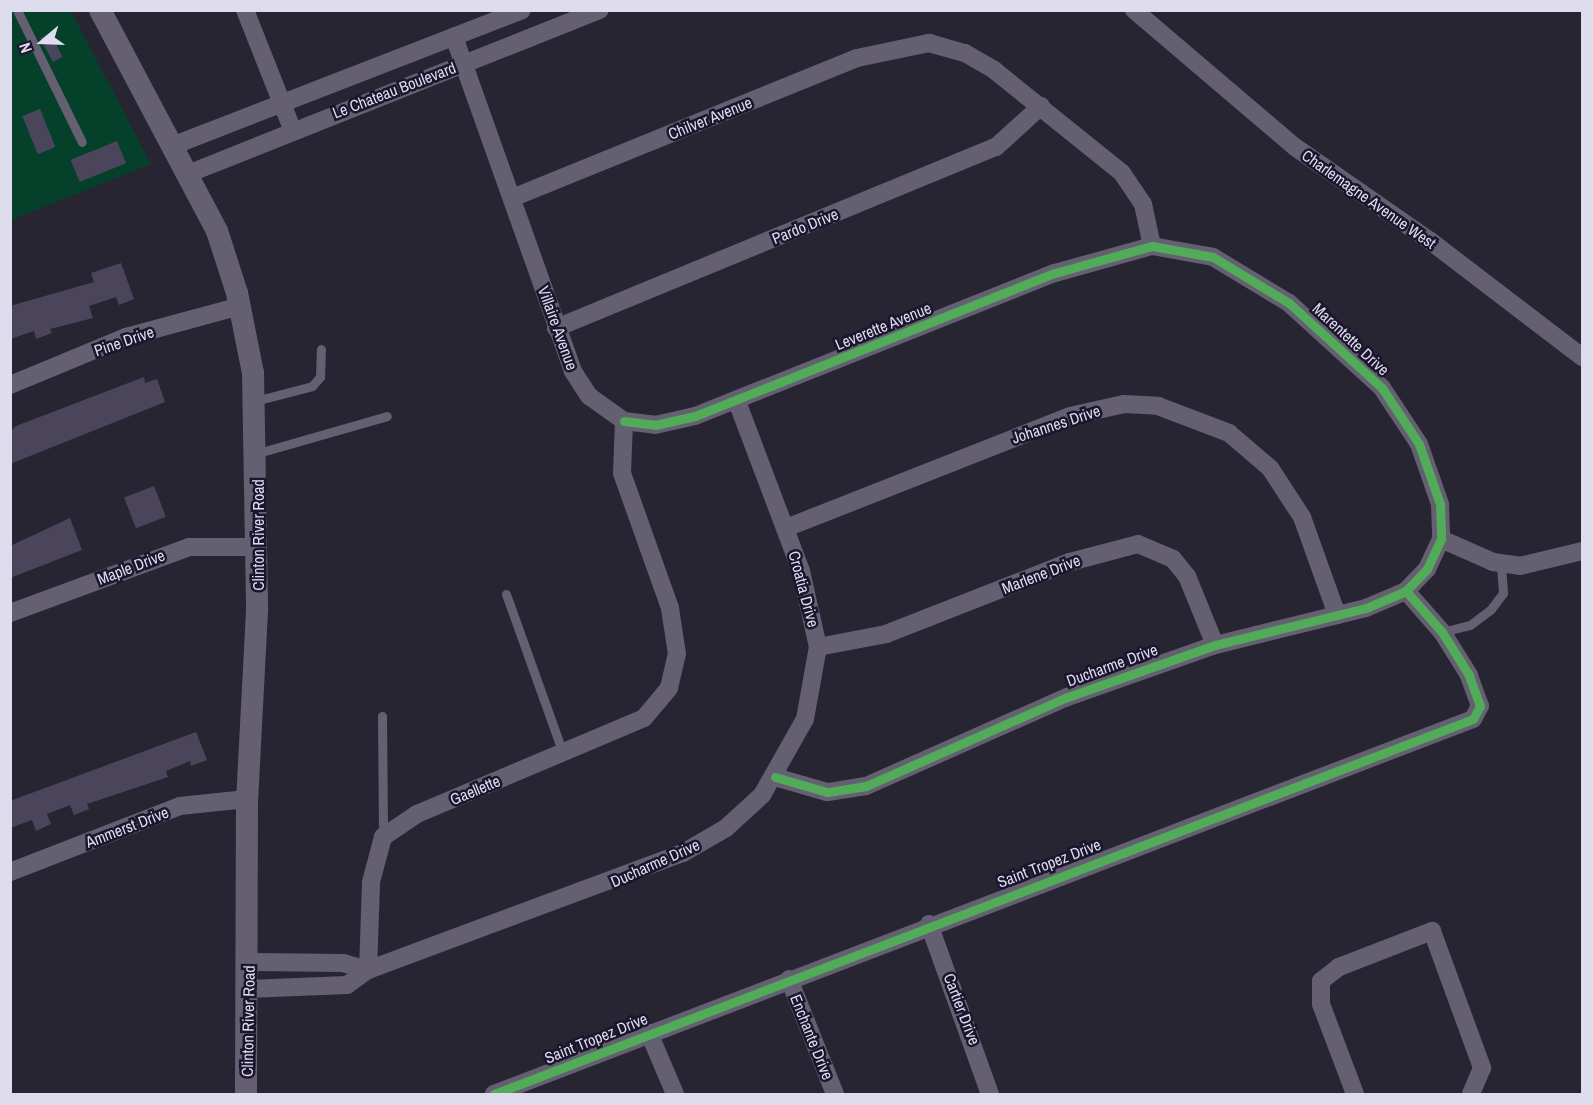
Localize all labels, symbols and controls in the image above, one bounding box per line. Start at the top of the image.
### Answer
north arrow [12,12,72,72]
text: N [13,40,37,56]
street label: Le Chateau Boulevard [330,58,458,122]
street label: Chilver Avenue [665,92,755,144]
street label: Charlemagne Avenue West [1298,145,1440,253]
street label: Pardo Drive [769,204,841,248]
street label: Villaire Avenue [534,283,582,373]
street label: Leverette Avenue [832,298,934,354]
street label: Marentette Drive [1309,299,1393,379]
street label: Pine Drive [92,322,156,360]
street label: Johannes Drive [1009,401,1103,447]
street label: Clinton River Road [248,479,268,591]
street label: Maple Drive [95,545,167,589]
street label: Croatia Drive [785,549,823,629]
street label: Marlene Drive [999,550,1083,598]
street label: Ducharme Drive [1064,640,1160,690]
street label: Gaellette [447,771,503,809]
street label: Ammerst Drive [83,802,171,852]
street label: Saint Tropez Drive [994,834,1104,892]
street label: Ducharme Drive [607,835,703,891]
street label: Clinton River Road [237,965,259,1077]
street label: Cartier Drive [940,971,984,1047]
street label: Enchante Drive [786,991,838,1083]
street label: Saint Tropez Drive [542,1009,650,1067]

